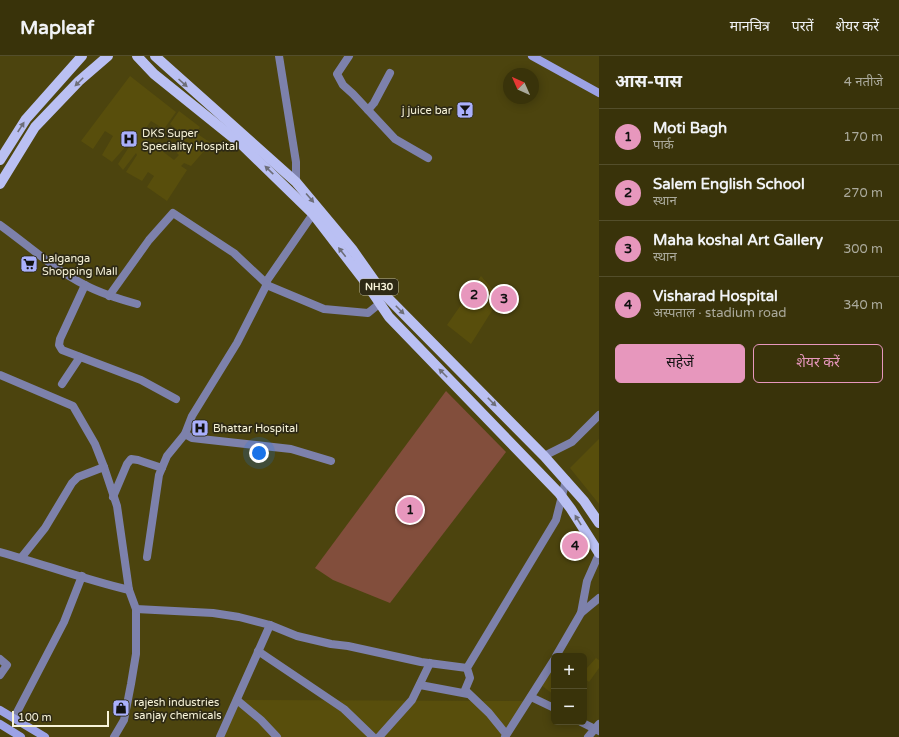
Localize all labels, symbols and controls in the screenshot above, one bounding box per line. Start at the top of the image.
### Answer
text: Mapleaf [20,17,94,39]
text: मानचित्र [730,18,770,35]
text: परतें [792,18,814,35]
text: शेयर करें [836,18,879,35]
north arrow [503,68,539,104]
text: आस-पास [615,71,682,92]
text: 4 नतीजे [844,74,883,90]
one-way arrow [74,77,84,87]
one-way arrow [178,78,188,87]
bar icon: j juice bar [455,100,475,120]
place label: j juice bar [401,104,453,117]
text: Moti Bagh [653,119,727,137]
one-way arrow [17,122,25,132]
place label: DKS Super Speciality Hospital [142,127,238,153]
hospital icon: DKS Super Speciality Hospital [119,129,139,149]
text: 1 [624,129,632,145]
text: 170 m [843,129,883,145]
text: पार्क [653,137,674,153]
one-way arrow [264,165,274,175]
text: Salem English School [653,175,805,193]
text: 2 [624,185,632,201]
text: 270 m [843,185,883,201]
one-way arrow [306,193,315,204]
text: स्थान [653,193,677,209]
text: Maha koshal Art Gallery [653,231,823,249]
text: 3 [624,241,632,257]
text: 300 m [843,241,883,257]
one-way arrow [339,247,347,257]
text: स्थान [653,249,677,265]
place label: Lalganga Shopping Mall [42,252,117,278]
supermarket icon: Lalganga Shopping Mall [19,254,39,274]
road number: NH30 [360,279,398,295]
pin: 2 [461,280,487,310]
pin: 3 [491,284,517,314]
text: Visharad Hospital [653,287,778,305]
text: 4 [624,297,632,313]
text: 340 m [843,297,883,313]
one-way arrow [395,305,405,315]
text: अस्पताल · stadium road [653,305,786,321]
button: सहेजें [615,344,745,383]
button: शेयर करें [753,344,883,383]
one-way arrow [438,368,448,378]
one-way arrow [487,397,497,407]
hospital icon: Bhattar Hospital [190,418,210,438]
place label: Bhattar Hospital [213,422,298,435]
your location [249,443,269,463]
pin: 1 [397,495,423,525]
one-way arrow [575,514,582,526]
pin: 4 [562,531,588,561]
map controls [551,653,587,725]
button: + [551,653,587,689]
button: − [551,689,587,725]
place label: rajesh industries sanjay chemicals [134,696,222,722]
shop icon: rajesh industries sanjay chemicals [111,698,131,718]
scale bar [12,709,109,728]
text: 100 m [18,711,52,724]

